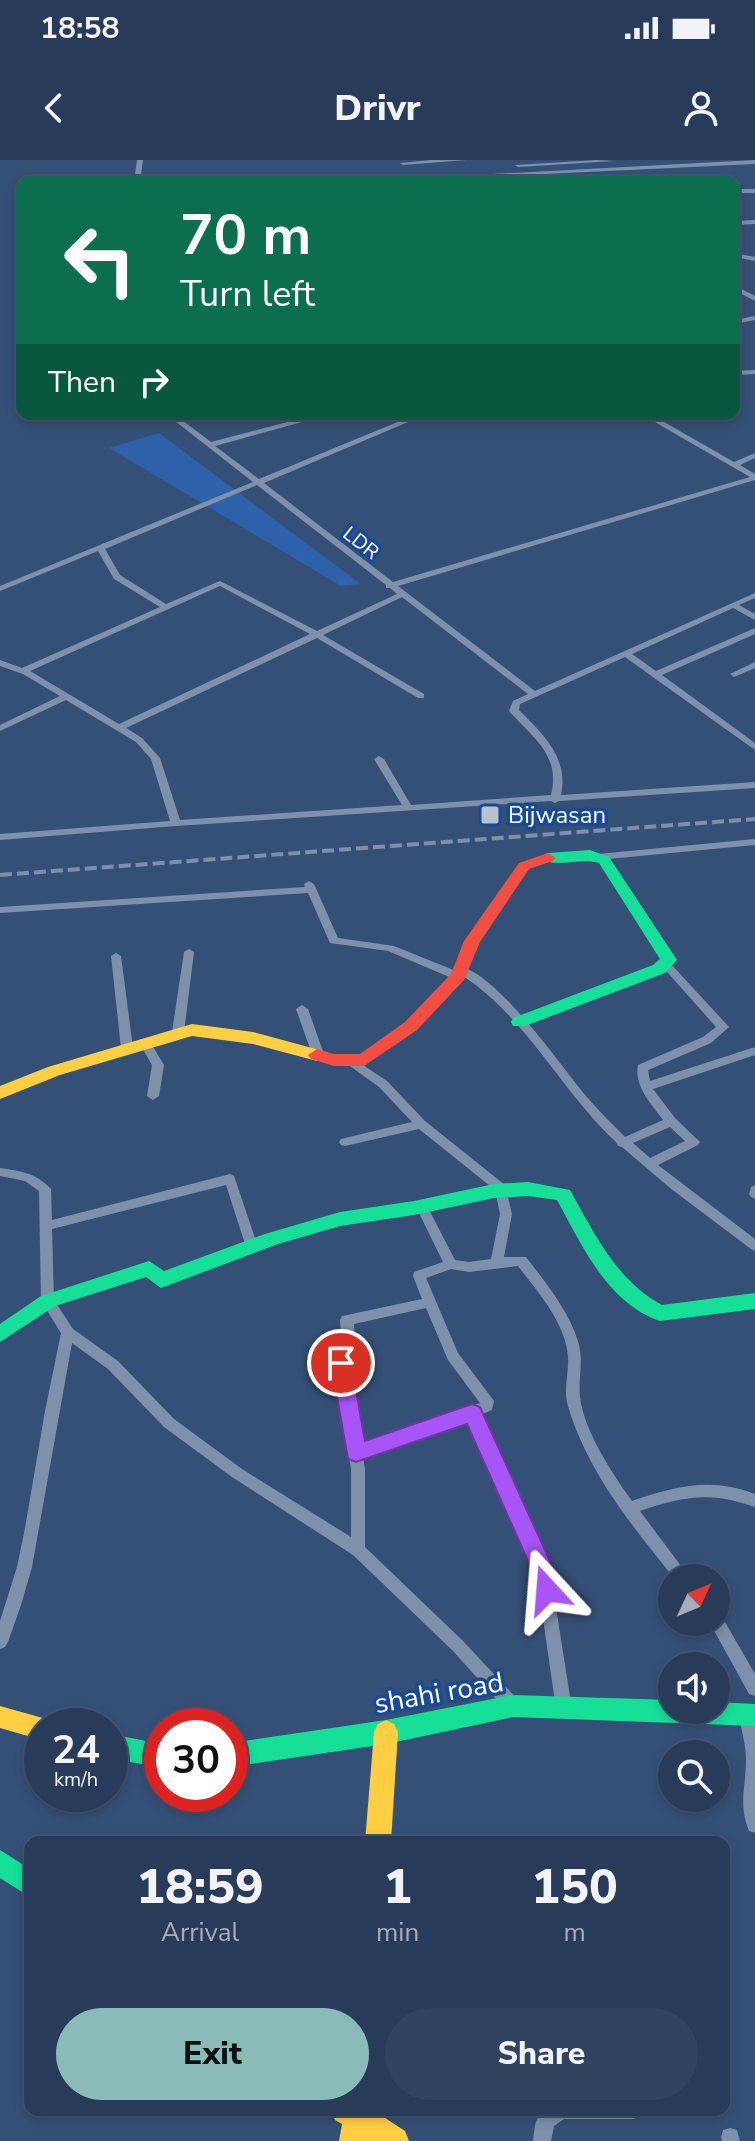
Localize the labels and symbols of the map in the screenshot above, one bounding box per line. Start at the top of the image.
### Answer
street label: LDR [337,520,385,566]
place label: Bijwasan [508,799,606,831]
marker: Bijwasan [479,804,501,826]
pin [307,1329,375,1397]
position arrow [505,1548,589,1632]
north arrow [658,1564,730,1636]
street label: shahi road [371,1663,507,1723]
speed limit sign: 30 [144,1708,248,1812]

